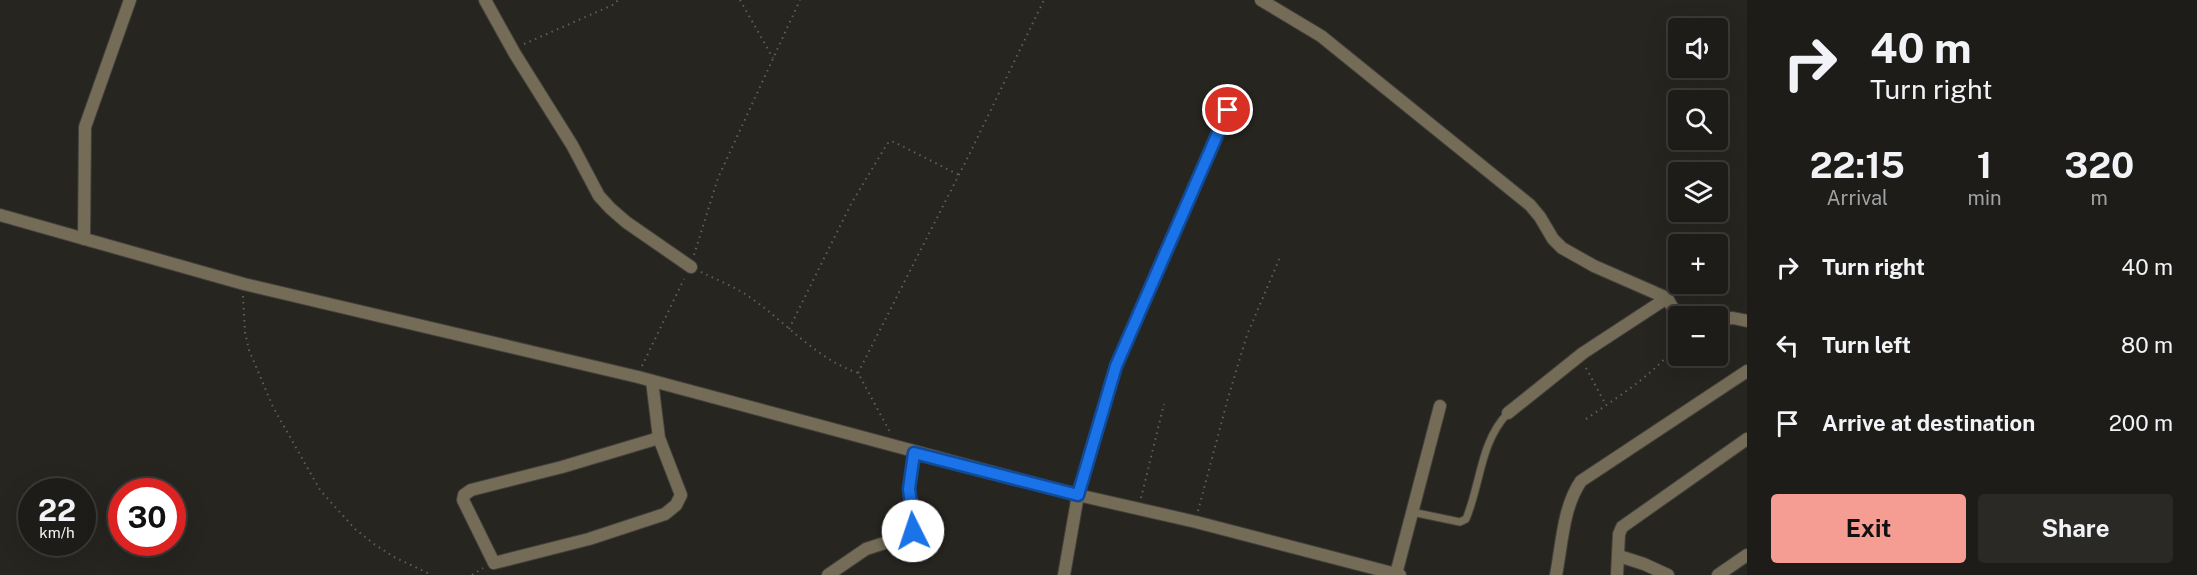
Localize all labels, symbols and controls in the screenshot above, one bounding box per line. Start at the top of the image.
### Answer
map controls [1668,18,1728,366]
button: sound [1668,18,1728,78]
text: 40 m [1870,23,1972,72]
icon: right [1771,24,1849,102]
text: Turn right [1870,73,1993,105]
pin [1202,84,1253,135]
button: search [1668,90,1728,150]
icon: arrive [1211,93,1244,126]
text: 22:15 [1810,144,1905,186]
text: 1 [1977,144,1992,186]
text: 320 [2064,144,2134,186]
button: layers [1668,162,1728,222]
text: Arrival [1826,186,1888,210]
text: min [1968,186,2002,210]
text: m [2091,186,2108,210]
button: + [1668,234,1728,294]
icon: right [1771,251,1804,284]
text: Turn right [1822,254,1925,280]
text: 40 m [2121,254,2173,280]
button: − [1668,306,1728,366]
icon: left [1771,329,1804,362]
text: Turn left [1822,332,1911,358]
text: 80 m [2121,332,2173,358]
icon: arrive [1771,407,1804,440]
text: Arrive at destination [1822,410,2035,436]
text: 200 m [2109,410,2173,436]
speed limit sign: 30 [108,478,186,556]
text: 22 [38,492,76,528]
button: Exit [1771,494,1966,563]
button: Share [1978,494,2173,563]
position arrow [881,499,945,563]
text: km/h [39,524,75,541]

